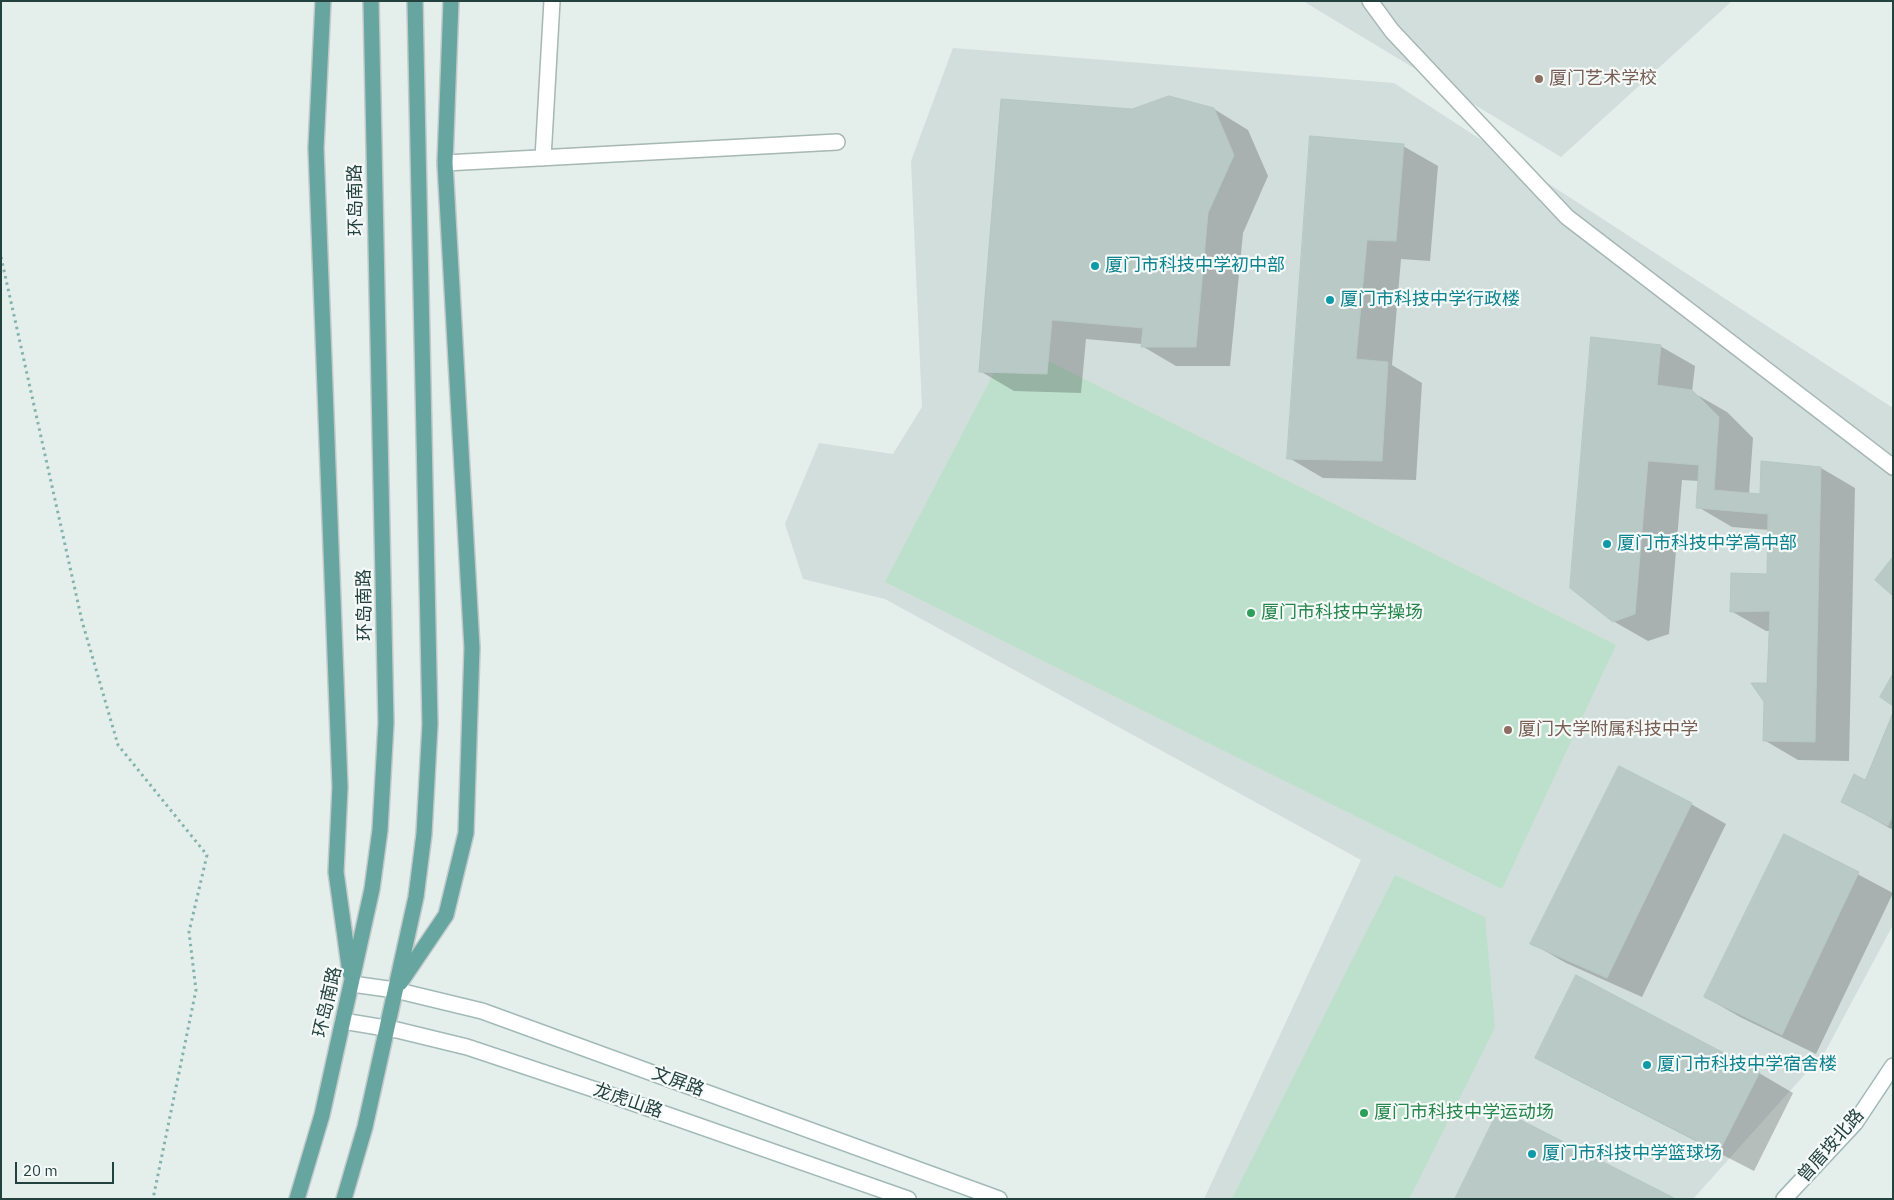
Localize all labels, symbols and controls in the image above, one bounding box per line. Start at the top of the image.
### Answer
place label: 厦门艺术学校 [1549,68,1657,90]
marker: 厦门艺术学校 [1533,73,1545,85]
street label: 环岛南路 [345,164,367,236]
place label: 厦门市科技中学初中部 [1105,255,1285,277]
marker: 厦门市科技中学初中部 [1089,260,1101,272]
place label: 厦门市科技中学行政楼 [1340,289,1520,311]
marker: 厦门市科技中学行政楼 [1324,294,1336,306]
place label: 厦门市科技中学高中部 [1617,533,1797,555]
marker: 厦门市科技中学高中部 [1601,538,1613,550]
street label: 环岛南路 [354,569,376,641]
place label: 厦门市科技中学操场 [1261,602,1423,624]
marker: 厦门市科技中学操场 [1245,607,1257,619]
place label: 厦门大学附属科技中学 [1518,719,1698,741]
marker: 厦门大学附属科技中学 [1502,724,1514,736]
street label: 环岛南路 [309,964,347,1040]
place label: 厦门市科技中学宿舍楼 [1657,1054,1837,1076]
marker: 厦门市科技中学宿舍楼 [1641,1059,1653,1071]
street label: 文屏路 [649,1063,707,1101]
street label: 龙虎山路 [590,1079,666,1123]
place label: 厦门市科技中学运动场 [1374,1102,1554,1124]
street label: 曾厝垵北路 [1793,1105,1869,1187]
marker: 厦门市科技中学运动场 [1358,1107,1370,1119]
place label: 厦门市科技中学篮球场 [1542,1143,1722,1165]
marker: 厦门市科技中学篮球场 [1526,1148,1538,1160]
scale bar [18,1152,116,1184]
text: 20 m [23,1161,58,1180]

